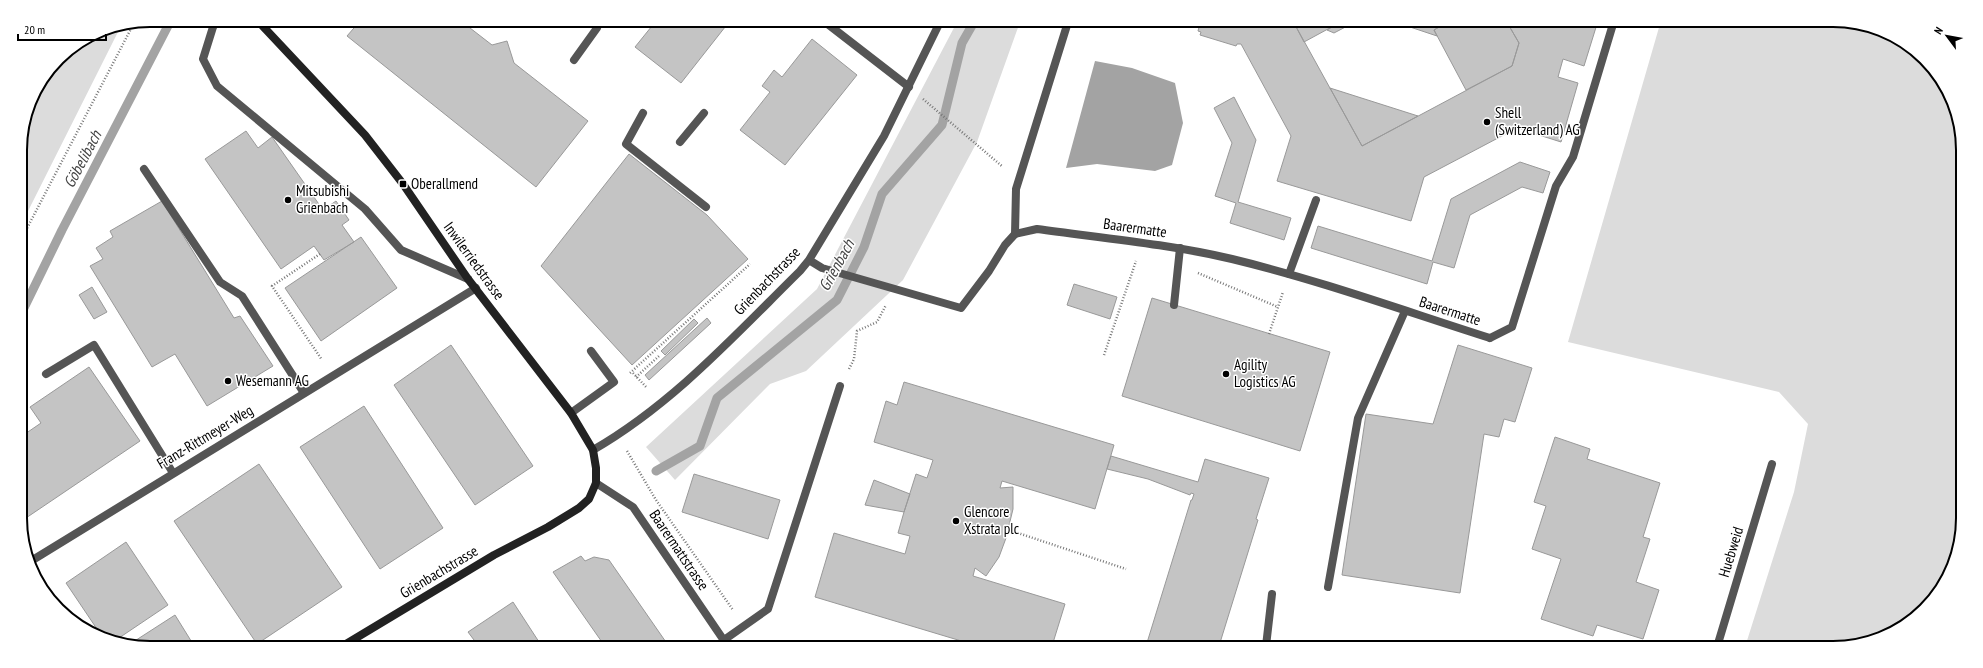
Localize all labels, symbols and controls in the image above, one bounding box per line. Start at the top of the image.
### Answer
scale bar [18,16,106,42]
north arrow [1927,16,1967,56]
text: 20 m [24,22,45,37]
text: N [1931,24,1946,37]
place label: Shell (Switzerland) AG [1495,103,1580,139]
marker: Shell (Switzerland) AG [1482,117,1492,127]
water label: Göbelibach [59,126,106,191]
place label: Oberallmend [411,174,478,193]
marker: Oberallmend [398,179,408,189]
place label: Mitsubishi Grienbach [296,181,349,217]
marker: Mitsubishi Grienbach [283,195,293,205]
street label: Baarermatte [1102,214,1168,241]
street label: Inwilerriedstrasse [440,218,509,303]
water label: Grienbach [814,235,859,294]
street label: Grienbachstrasse [729,243,804,319]
street label: Baarermatte [1417,292,1483,329]
place label: Agility Logistics AG [1234,355,1296,391]
marker: Agility Logistics AG [1221,369,1231,379]
place label: Wesemann AG [236,371,309,390]
marker: Wesemann AG [223,376,233,386]
street label: Franz-Rittmeyer-Weg [153,400,256,473]
place label: Glencore Xstrata plc [964,502,1020,538]
street label: Baarermattstrasse [645,506,713,594]
marker: Glencore Xstrata plc [951,516,961,526]
street label: Huebweid [1714,524,1747,579]
street label: Grienbachstrasse [396,541,481,602]

